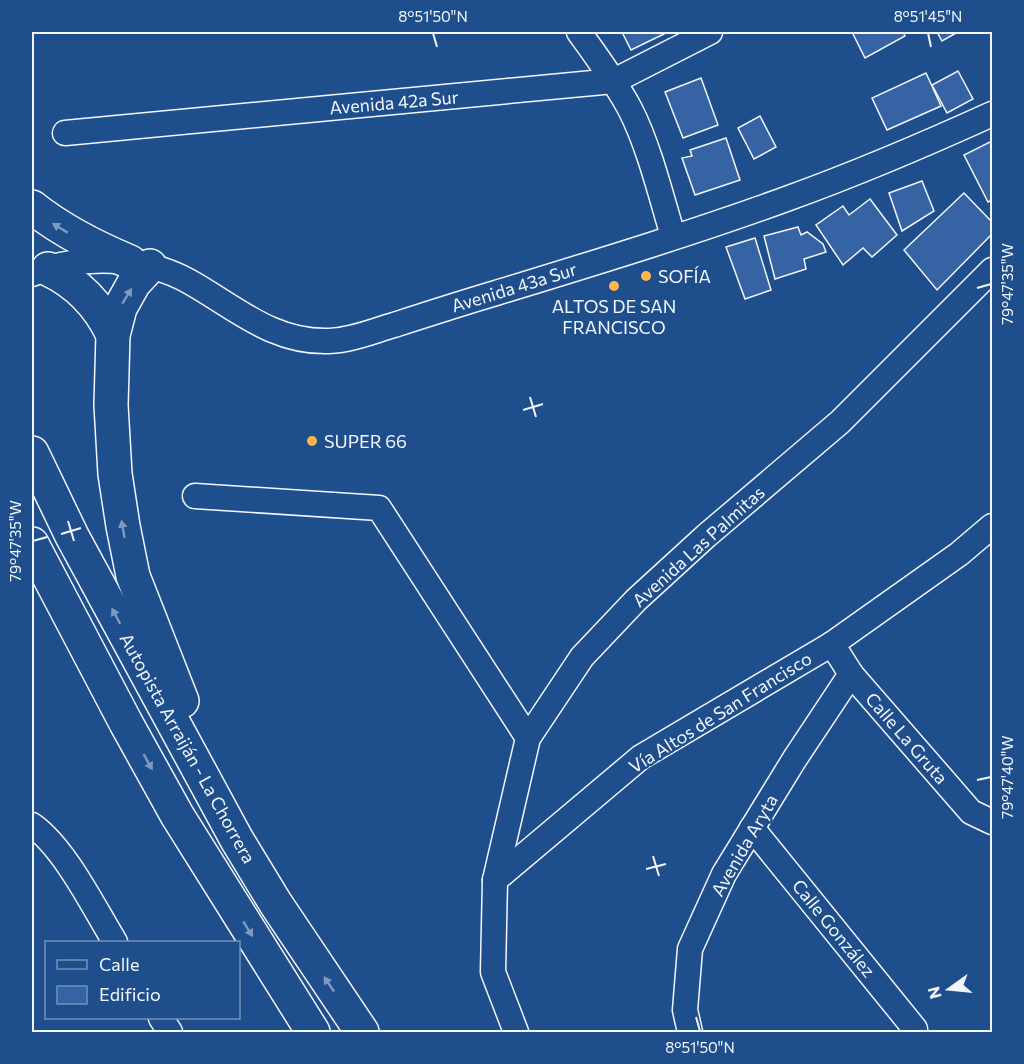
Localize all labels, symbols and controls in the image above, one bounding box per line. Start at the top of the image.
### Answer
text: 8°51'50"N [398,7,468,25]
text: 8°51'45"N [894,7,962,25]
street label: Avenida 42a Sur [329,85,459,119]
one-way arrow [52,222,68,233]
text: 79°47'35"W [998,243,1016,325]
street label: Avenida 43a Sur [449,257,579,317]
place label: SOFÍA [658,265,711,287]
marker: SOFÍA [639,269,653,283]
marker: ALTOS DE SAN FRANCISCO [607,279,621,293]
one-way arrow [121,288,132,304]
place label: ALTOS DE SAN FRANCISCO [552,295,676,338]
place label: SUPER 66 [324,430,407,452]
marker: SUPER 66 [305,434,319,448]
street label: Avenida Las Palmitas [627,481,769,611]
text: 79°47'35"W [6,500,24,582]
one-way arrow [119,520,128,539]
one-way arrow [111,607,121,624]
street label: Autopista Arraiján - La Chorrera [115,629,261,867]
street label: Vía Altos de San Francisco [625,647,815,777]
street label: Calle La Gruta [861,688,953,788]
text: 79°47'40"W [998,735,1016,819]
one-way arrow [143,754,153,771]
street label: Avenida Aryta [706,790,782,900]
street label: Calle González [788,875,880,981]
one-way arrow [242,921,253,937]
legend [45,941,240,1019]
text: Calle [99,953,139,975]
north arrow [919,959,979,1019]
one-way arrow [323,977,335,993]
text: Edificio [99,983,161,1005]
text: N [923,985,945,1001]
text: 8°51'50"N [665,1038,735,1056]

